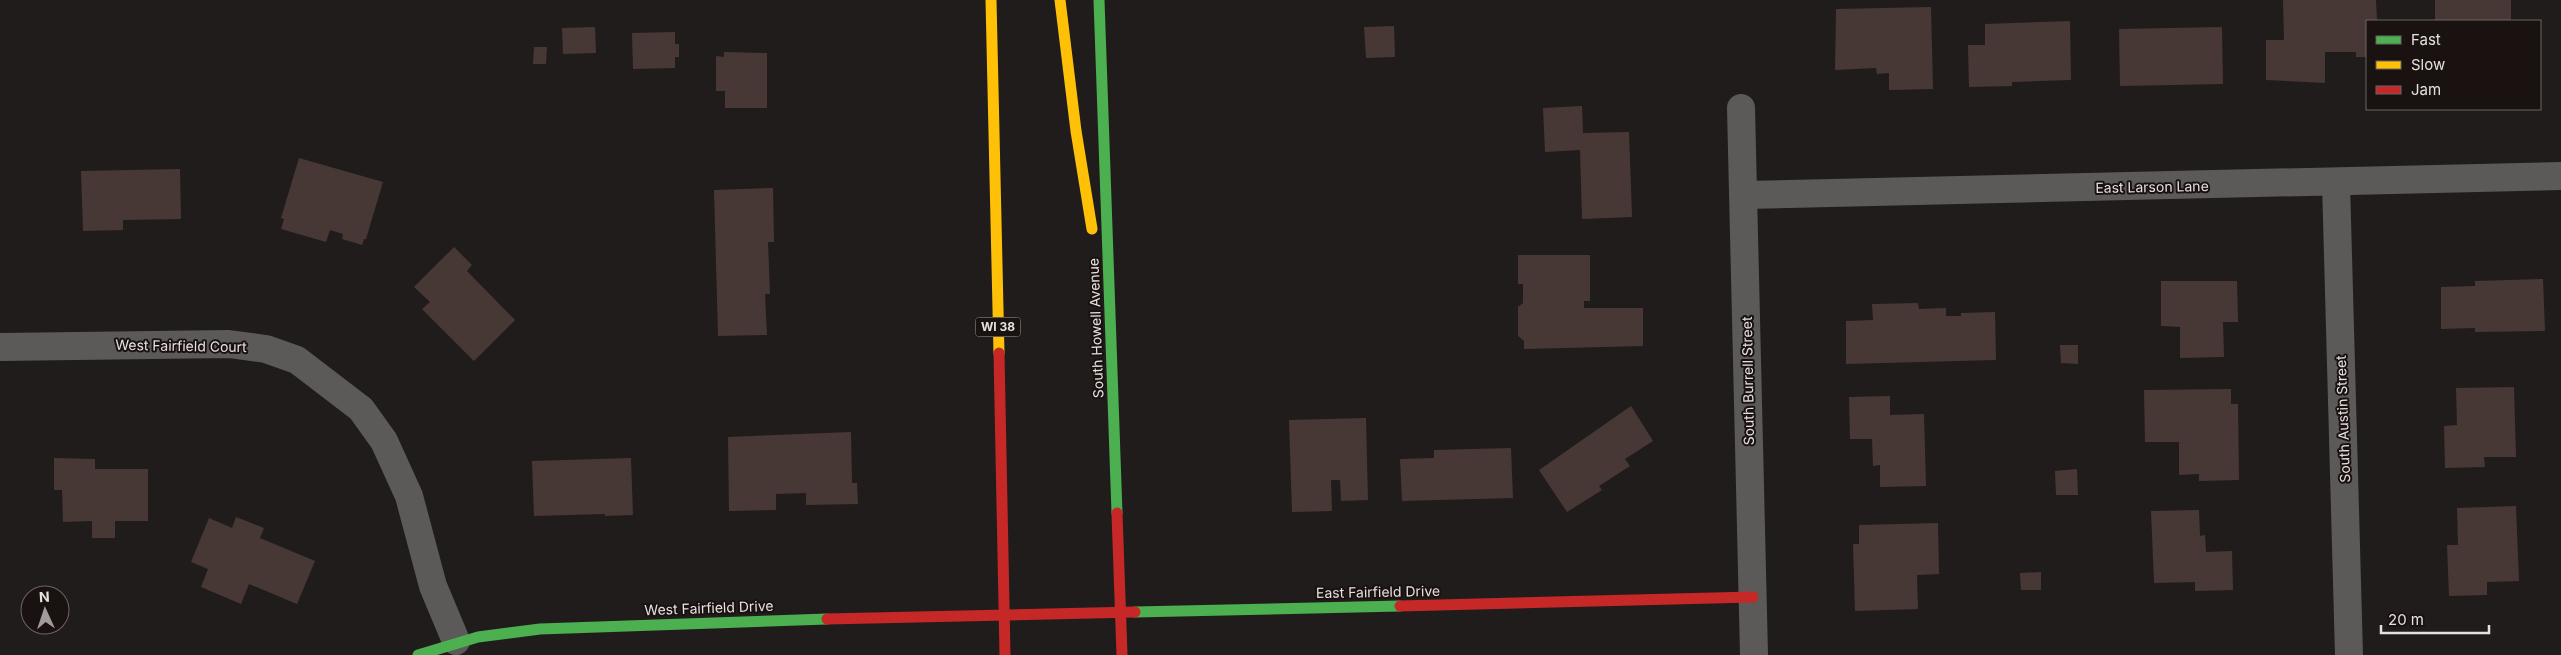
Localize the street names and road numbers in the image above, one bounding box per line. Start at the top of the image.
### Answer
street label: East Larson Lane [2095,177,2209,196]
street label: South Howell Avenue [1085,258,1106,398]
street label: South Burrell Street [1738,316,1757,446]
road number: WI 38 [976,318,1020,337]
street label: West Fairfield Court [115,336,247,355]
street label: South Austin Street [2332,355,2353,483]
street label: East Fairfield Drive [1316,582,1440,601]
street label: West Fairfield Drive [644,597,774,618]

